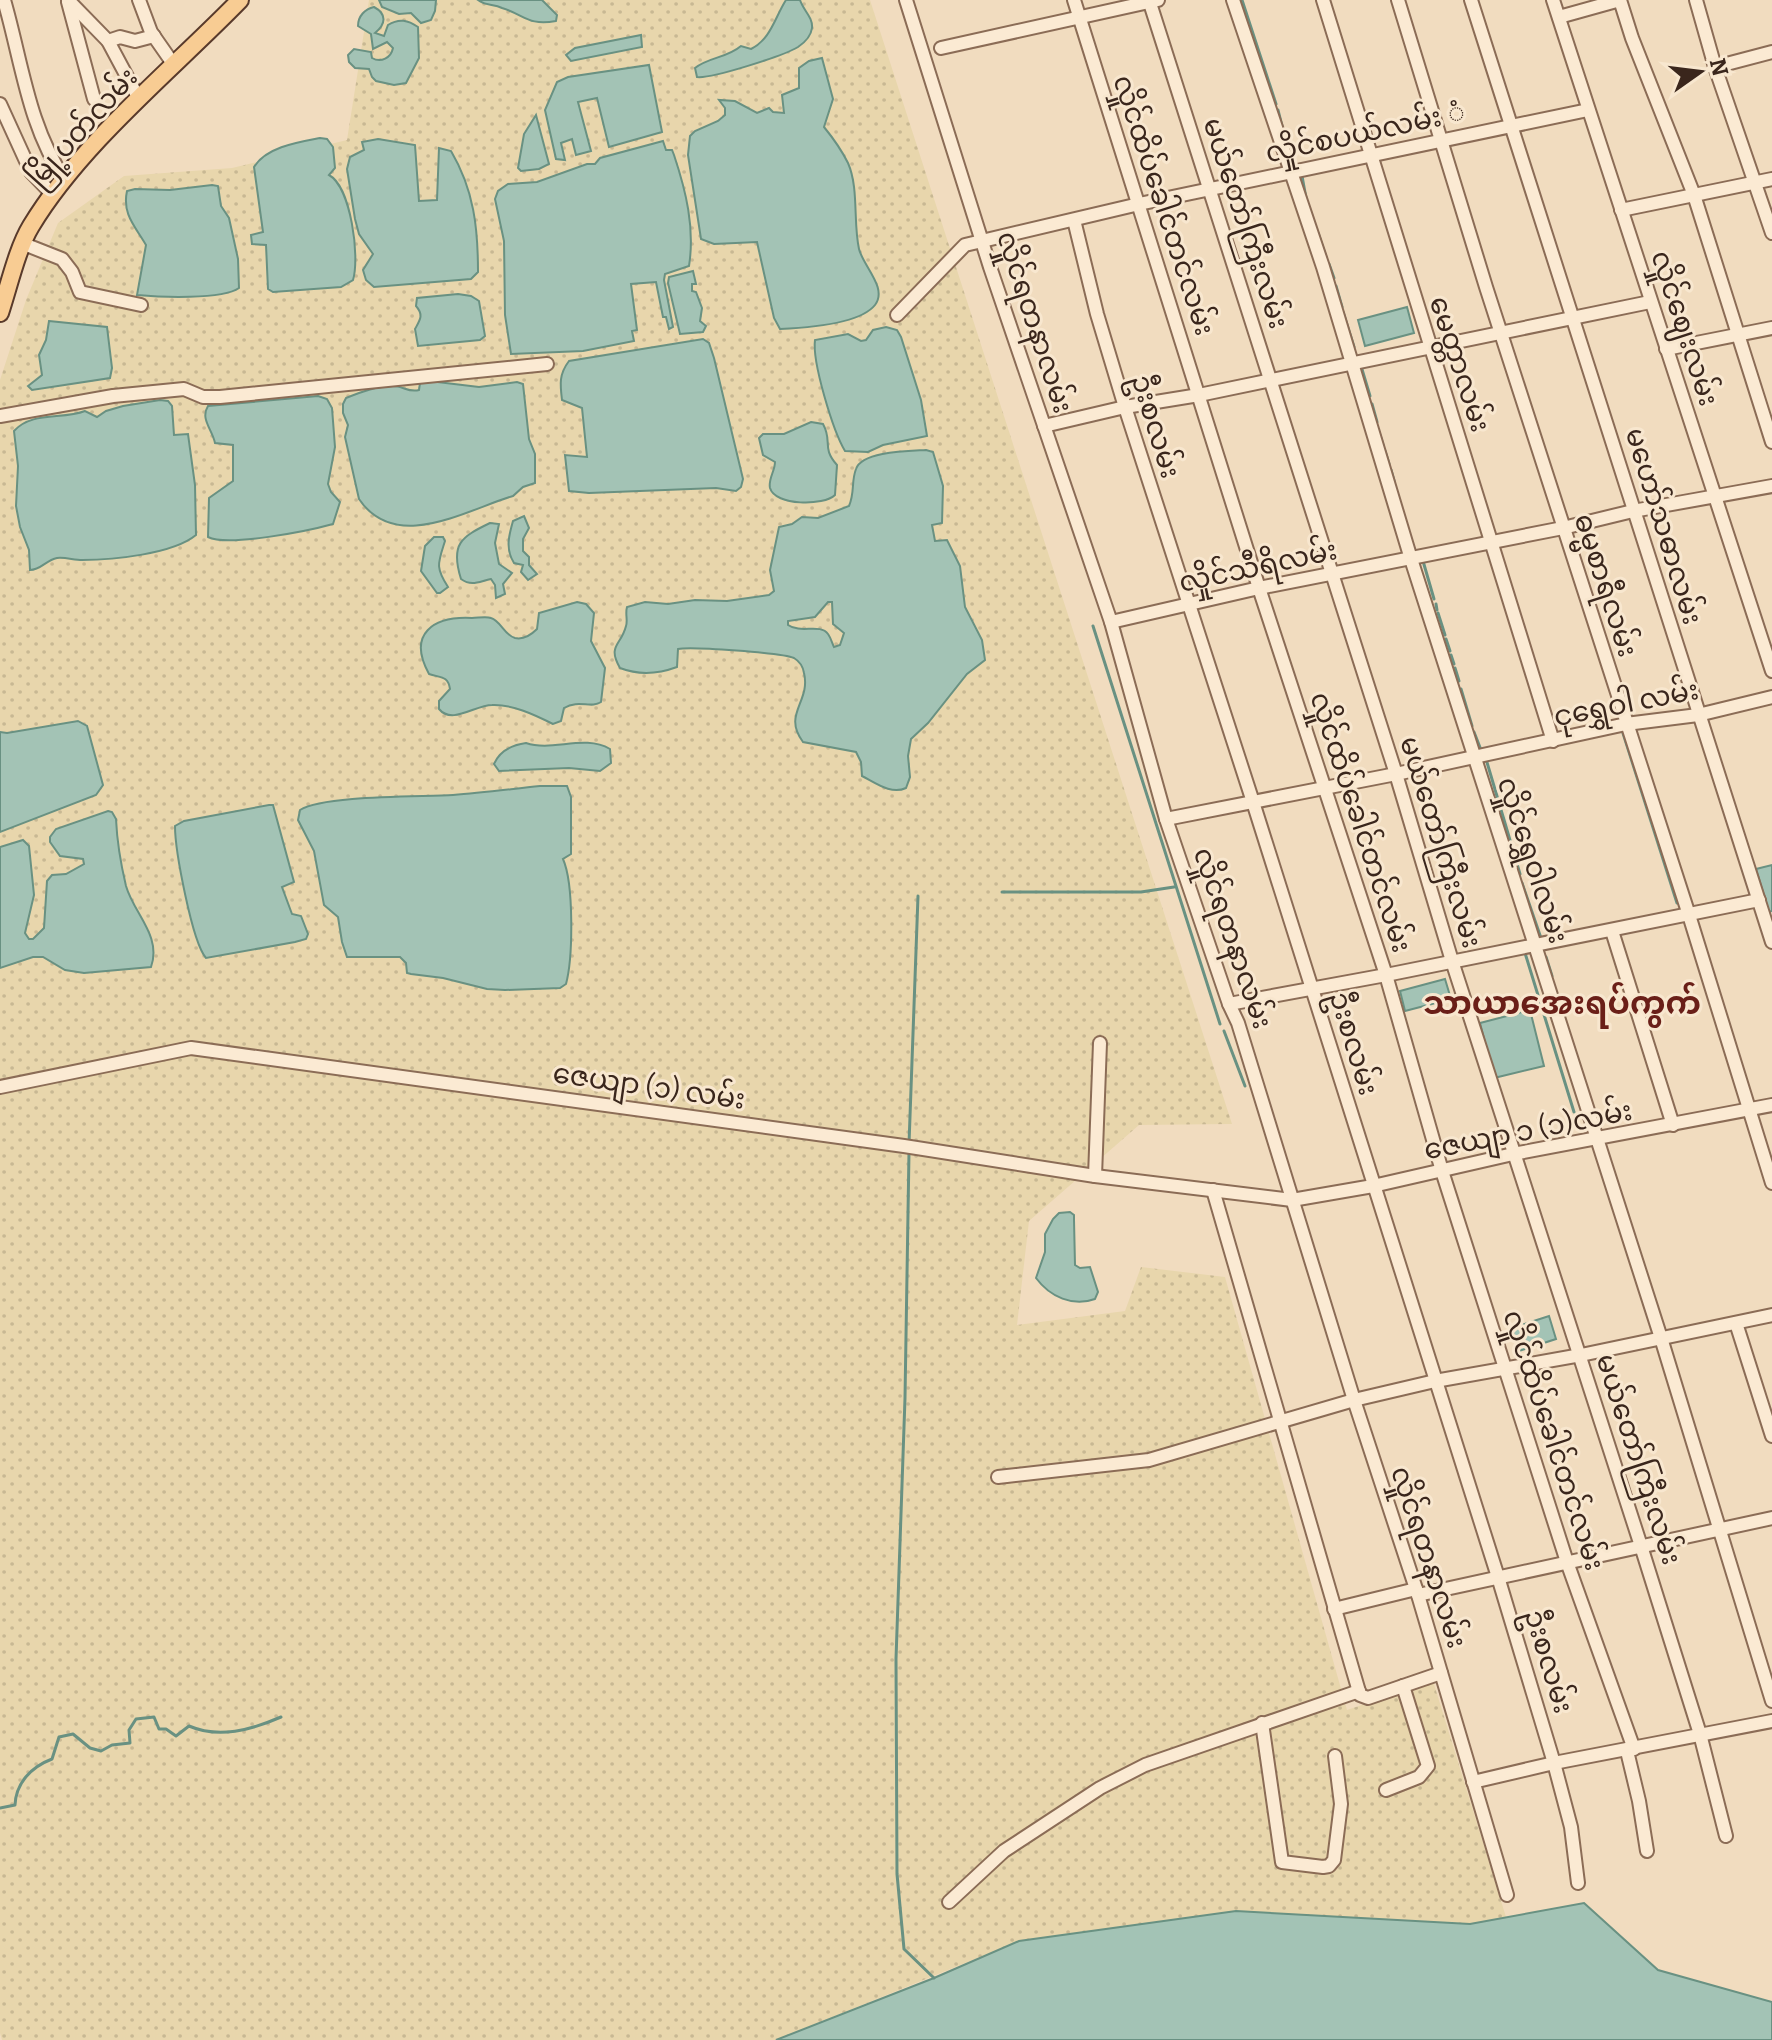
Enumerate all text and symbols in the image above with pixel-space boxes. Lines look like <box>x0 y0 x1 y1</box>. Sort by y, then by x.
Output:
north arrow <box>1660 32 1740 112</box>
text: N <box>1704 56 1734 79</box>
street label: မြို့ပတ်လမ်း <box>18 59 149 197</box>
street label: လှိုင်ထိပ်ခေါင်တင်လမ်း <box>1101 70 1224 341</box>
street label: လှိုင်စပယ်လမ်း ံ <box>1262 93 1469 175</box>
street label: မယ်တော်ကြီးလမ်း <box>1191 113 1298 334</box>
street label: လှိုင်ရတနာလမ်း <box>984 226 1082 419</box>
street label: လှိုင်ဈေးလမ်း <box>1639 246 1728 412</box>
street label: မေတ္တာလမ်း <box>1417 291 1499 438</box>
street label: ဦးစလမ်း <box>1119 369 1189 484</box>
street label: မဟော်သဓာလမ်း <box>1618 423 1711 628</box>
street label: ဓမ္မစာရီလမ်း <box>1561 508 1647 663</box>
street label: လှိုင်သီရိလမ်း <box>1176 531 1341 605</box>
street label: ငုရွှေဝါ လမ်း <box>1550 671 1702 739</box>
street label: လှိုင်ထိပ်ခေါင်တင်လမ်း <box>1298 687 1421 958</box>
street label: မယ်တော်ကြီးလမ်း <box>1387 732 1491 954</box>
street label: လှိုင်ရွှေဝါလမ်း <box>1485 772 1577 949</box>
street label: လှိုင်ရတနာလမ်း <box>1181 842 1281 1035</box>
district label: သာယာအေးရပ်ကွက် <box>1423 981 1701 1029</box>
street label: ဦးစလမ်း <box>1317 986 1387 1101</box>
street label: ဇေယျာ (၁) လမ်း <box>550 1054 748 1122</box>
street label: ဇေယျာ ၁ (၁)လမ်း <box>1421 1092 1636 1172</box>
street label: လှိုင်ထိပ်ခေါင်တင်လမ်း <box>1491 1305 1614 1576</box>
street label: မယ်တော်ကြီးလမ်း <box>1584 1349 1691 1570</box>
street label: လှိုင်ရတနာလမ်း <box>1378 1461 1476 1654</box>
street label: ဦးစလမ်း <box>1512 1604 1582 1719</box>

